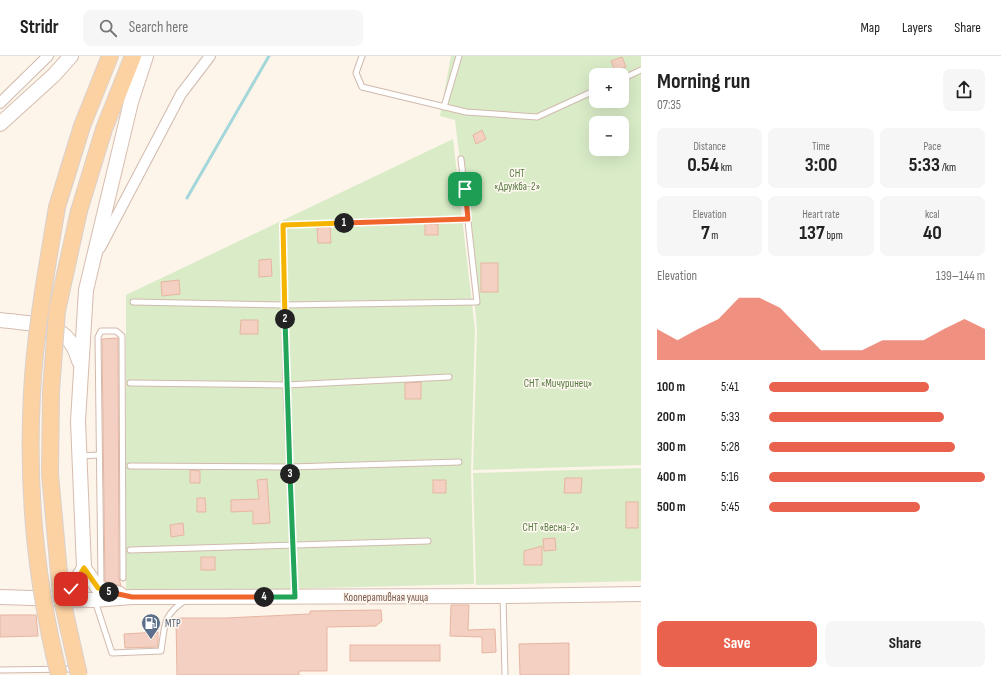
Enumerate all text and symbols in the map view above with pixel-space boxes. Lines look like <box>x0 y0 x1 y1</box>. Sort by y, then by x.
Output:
search box <box>83 10 363 46</box>
text: Stridr <box>20 16 59 39</box>
icon: search <box>97 17 119 39</box>
text: Search here <box>129 18 188 37</box>
text: Map <box>860 19 880 36</box>
text: Layers <box>902 19 932 36</box>
text: Share <box>954 19 981 36</box>
map controls <box>589 68 629 156</box>
button: + <box>589 68 629 108</box>
text: Morning run <box>657 68 750 95</box>
button: share <box>943 69 985 111</box>
text: 07:35 <box>657 97 681 113</box>
button: − <box>589 116 629 156</box>
text: Distance <box>693 140 726 153</box>
text: Time <box>812 140 830 153</box>
text: Pace <box>924 140 941 153</box>
text: 0.54 <box>687 153 719 177</box>
text: 3:00 <box>805 153 837 177</box>
text: 5:33 <box>909 153 940 177</box>
text: km <box>719 161 732 174</box>
text: /km <box>940 161 956 174</box>
park label: СНТ «Дружба-2» <box>494 167 540 193</box>
pin <box>448 172 482 206</box>
icon: arrive <box>454 178 476 200</box>
text: Elevation <box>693 208 727 221</box>
text: Heart rate <box>802 208 840 221</box>
text: kcal <box>925 208 940 221</box>
pin: 1 <box>334 213 354 233</box>
text: 1 <box>342 216 346 229</box>
text: 7 <box>701 221 710 245</box>
text: 137 <box>799 221 825 245</box>
text: 40 <box>923 221 942 245</box>
text: m <box>710 229 718 242</box>
text: bpm <box>825 229 843 242</box>
text: Elevation <box>657 268 697 284</box>
text: 139–144 m <box>936 268 985 284</box>
pin: 2 <box>275 309 295 329</box>
text: 2 <box>283 312 287 325</box>
park label: СНТ «Мичуринец» <box>524 377 592 390</box>
text: 100 m <box>657 379 685 395</box>
text: 5:41 <box>721 379 739 395</box>
text: 200 m <box>657 409 686 425</box>
text: 5:33 <box>721 409 740 425</box>
text: 300 m <box>657 439 686 455</box>
text: 5:28 <box>721 439 740 455</box>
pin: 3 <box>280 464 300 484</box>
text: 3 <box>288 467 292 480</box>
text: 400 m <box>657 469 686 485</box>
text: 5:16 <box>721 469 739 485</box>
text: 500 m <box>657 499 686 515</box>
text: 5:45 <box>721 499 739 515</box>
park label: СНТ «Весна-2» <box>523 521 579 534</box>
pin <box>54 572 88 606</box>
icon: check <box>60 578 82 600</box>
pin: 5 <box>99 582 119 602</box>
text: 5 <box>107 585 111 598</box>
pin: 4 <box>254 587 274 607</box>
text: 4 <box>261 590 267 603</box>
street label: Кооперативная улица <box>344 591 428 604</box>
fuel station icon: МТР <box>140 612 162 640</box>
place label: МТР <box>165 617 181 630</box>
button: Save <box>657 621 817 667</box>
button: Share <box>825 621 985 667</box>

